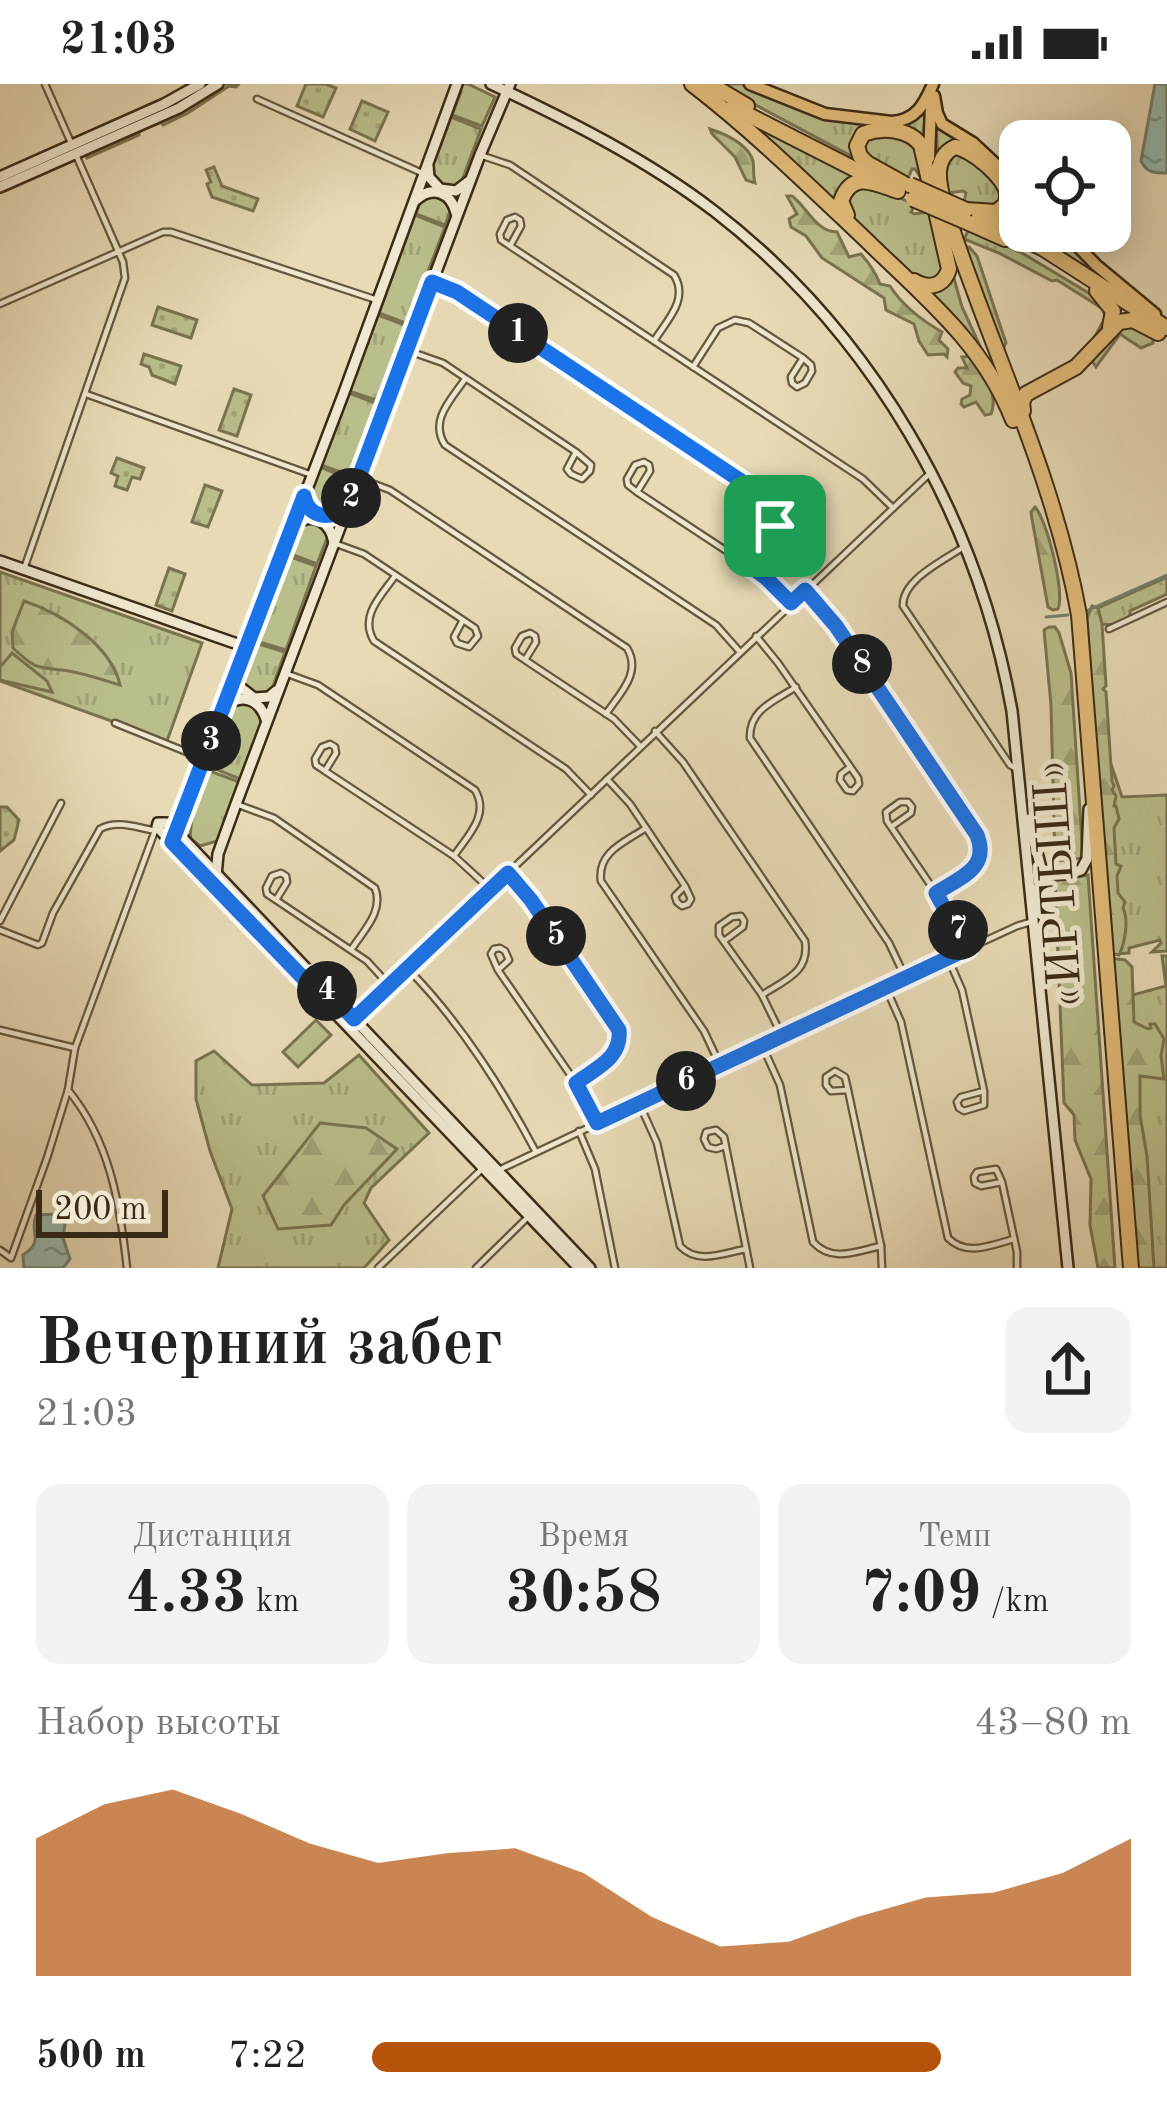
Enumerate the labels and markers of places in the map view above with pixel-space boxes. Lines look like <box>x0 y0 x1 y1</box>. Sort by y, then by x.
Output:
pin: 1 <box>488 303 548 363</box>
pin: 2 <box>321 468 381 528</box>
pin <box>724 475 826 577</box>
pin: 8 <box>832 634 892 694</box>
pin: 3 <box>181 711 241 771</box>
pin: 7 <box>928 900 988 960</box>
pin: 5 <box>526 906 586 966</box>
pin: 4 <box>297 961 357 1021</box>
pin: 6 <box>656 1051 716 1111</box>

